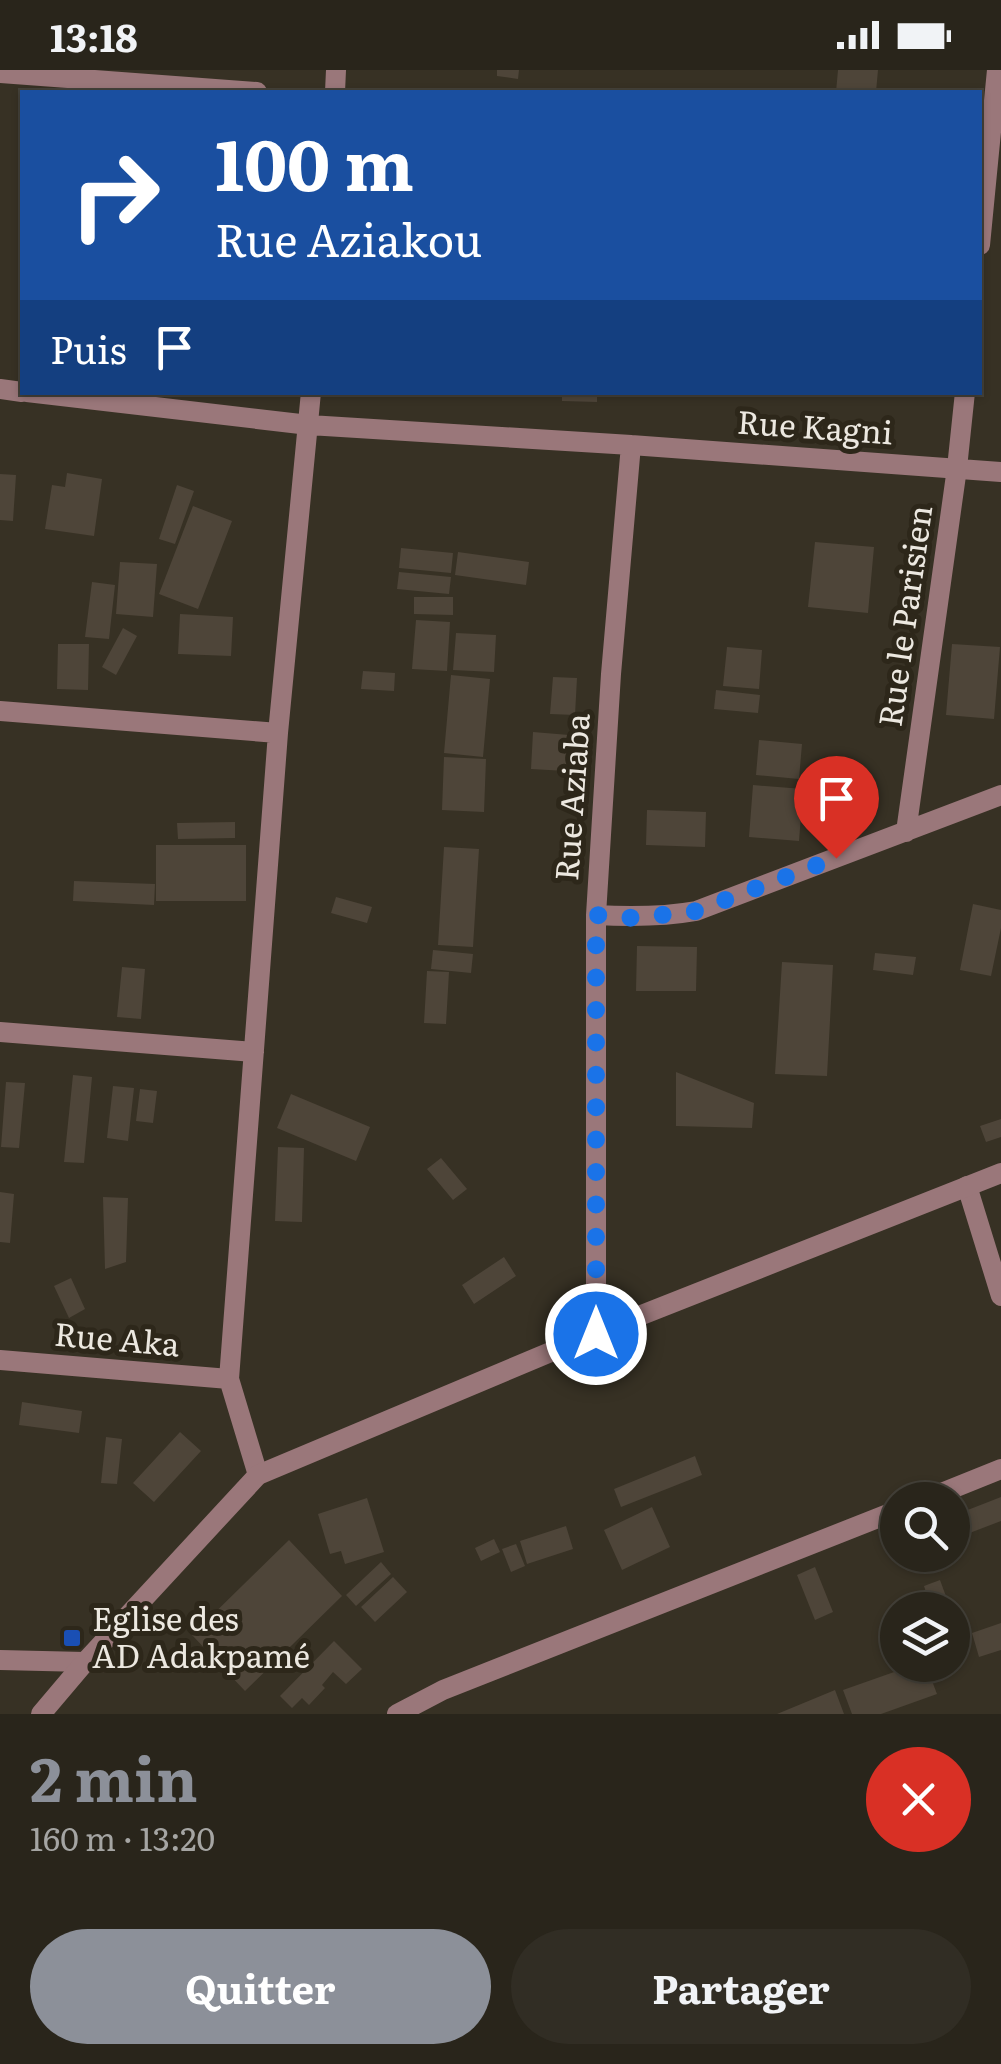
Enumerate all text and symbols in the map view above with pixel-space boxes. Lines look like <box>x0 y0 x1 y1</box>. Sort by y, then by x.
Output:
text: 13:18 <box>50 7 138 64</box>
text: 100 m <box>215 109 414 213</box>
icon: right <box>50 130 180 260</box>
text: Rue Aziakou <box>215 204 482 271</box>
text: Puis <box>50 319 127 376</box>
icon: arrive <box>147 320 202 375</box>
street label: Rue Kagni <box>736 396 895 454</box>
street label: Rue le Parisien <box>864 502 942 729</box>
street label: Rue Aziaba <box>540 711 600 882</box>
pin <box>794 756 879 859</box>
icon: arrive <box>809 771 864 826</box>
position arrow <box>544 1282 648 1386</box>
street label: Rue Aka <box>53 1308 183 1366</box>
map controls <box>880 1482 970 1682</box>
button: search <box>880 1482 970 1572</box>
button: layers <box>880 1592 970 1682</box>
place label: Eglise des AD Adakpamé <box>92 1593 310 1678</box>
marker: Eglise des AD Adakpamé <box>61 1627 83 1649</box>
text: 2 min <box>30 1731 198 1820</box>
button: close <box>866 1747 971 1852</box>
text: 160 m · 13:20 <box>30 1813 215 1861</box>
button: Quitter <box>30 1929 491 2044</box>
button: Partager <box>511 1929 971 2044</box>

